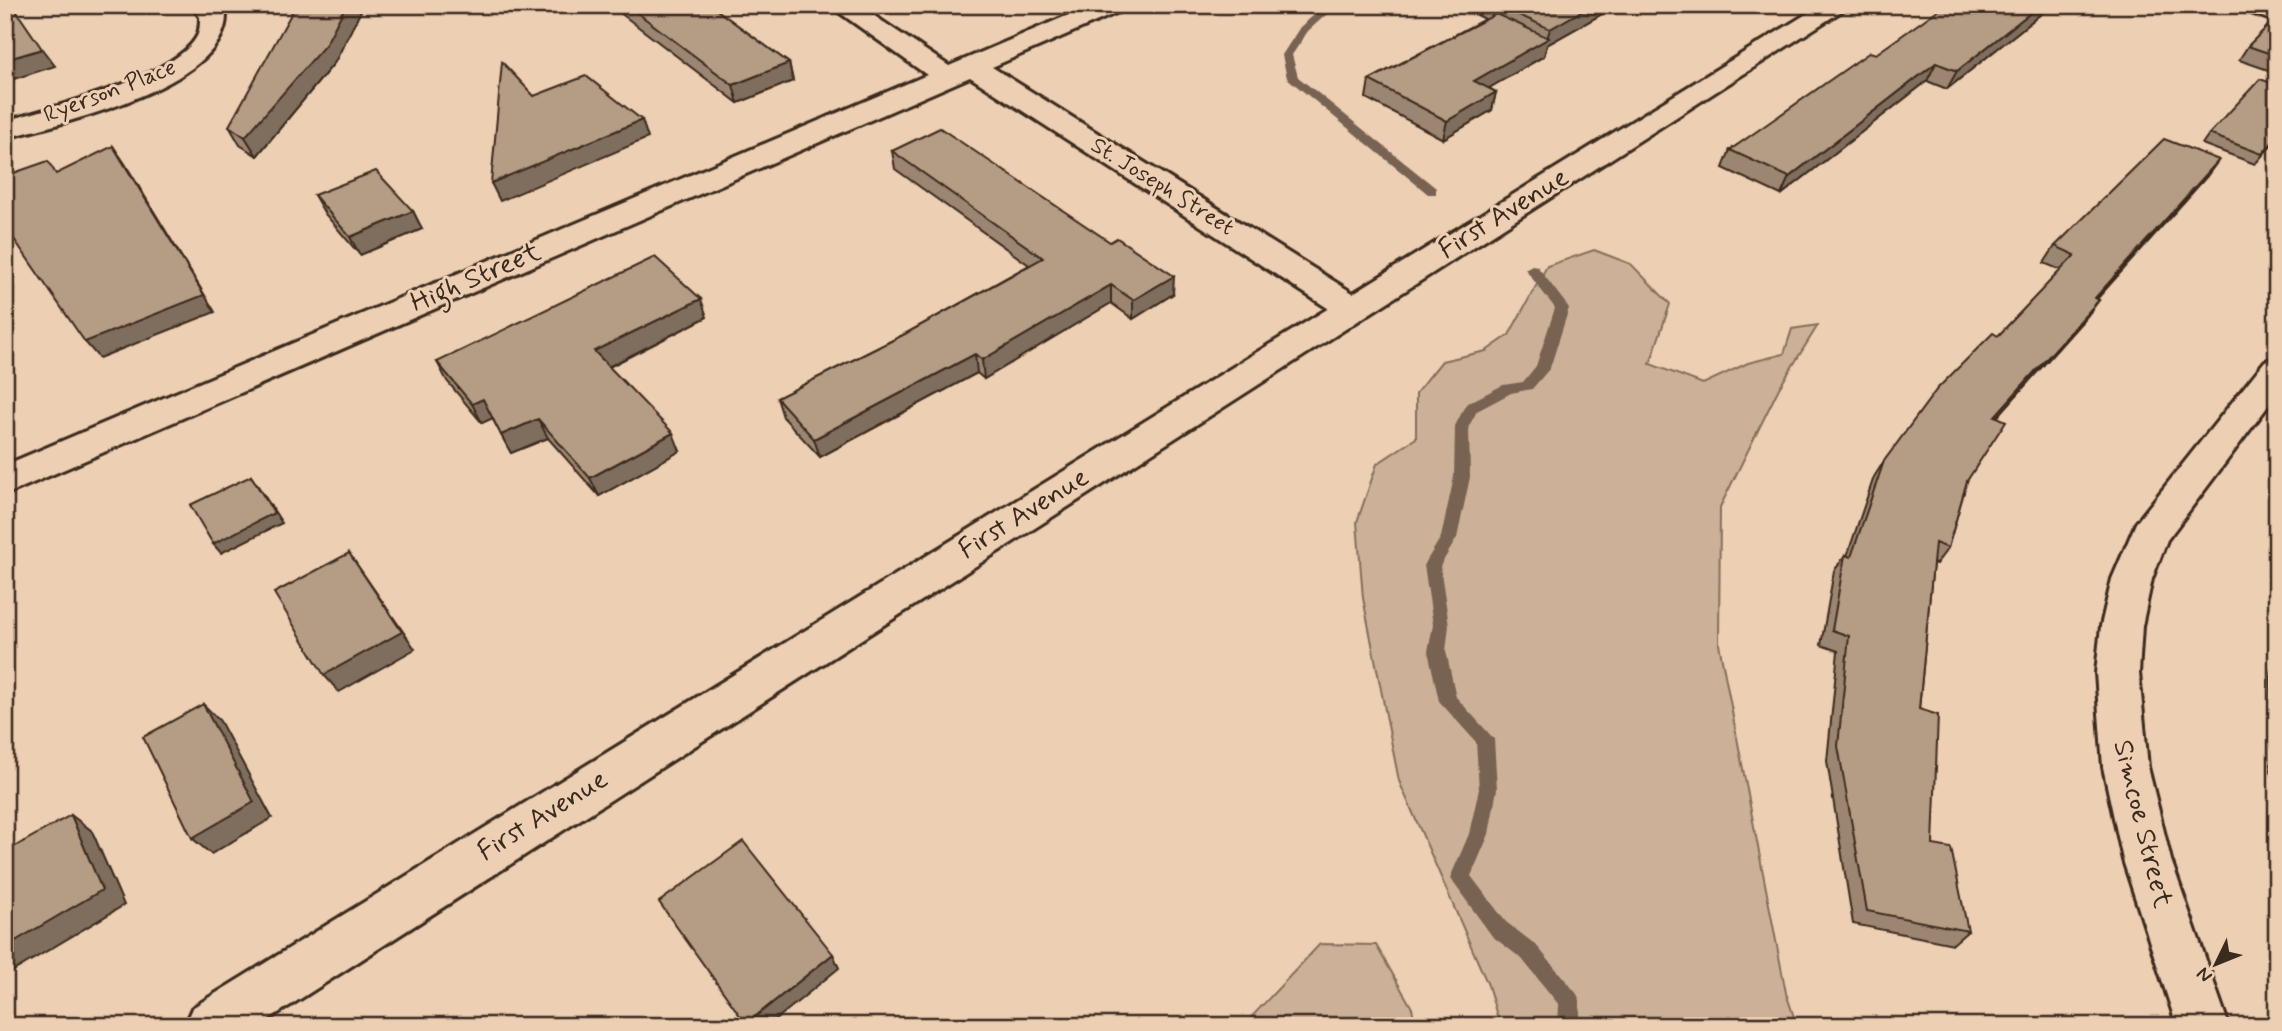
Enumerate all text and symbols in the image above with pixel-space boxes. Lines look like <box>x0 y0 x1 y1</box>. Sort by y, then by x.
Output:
street label: Ryerson Place <box>40 53 180 131</box>
street label: St. Joseph Street <box>1085 131 1239 243</box>
street label: First Avenue <box>1432 159 1576 269</box>
street label: High Street <box>405 234 548 325</box>
street label: First Avenue <box>952 459 1096 569</box>
street label: Simcoe Street <box>2103 736 2181 912</box>
street label: First Avenue <box>471 761 615 871</box>
north arrow <box>2180 930 2250 1000</box>
text: N <box>2191 961 2218 988</box>

